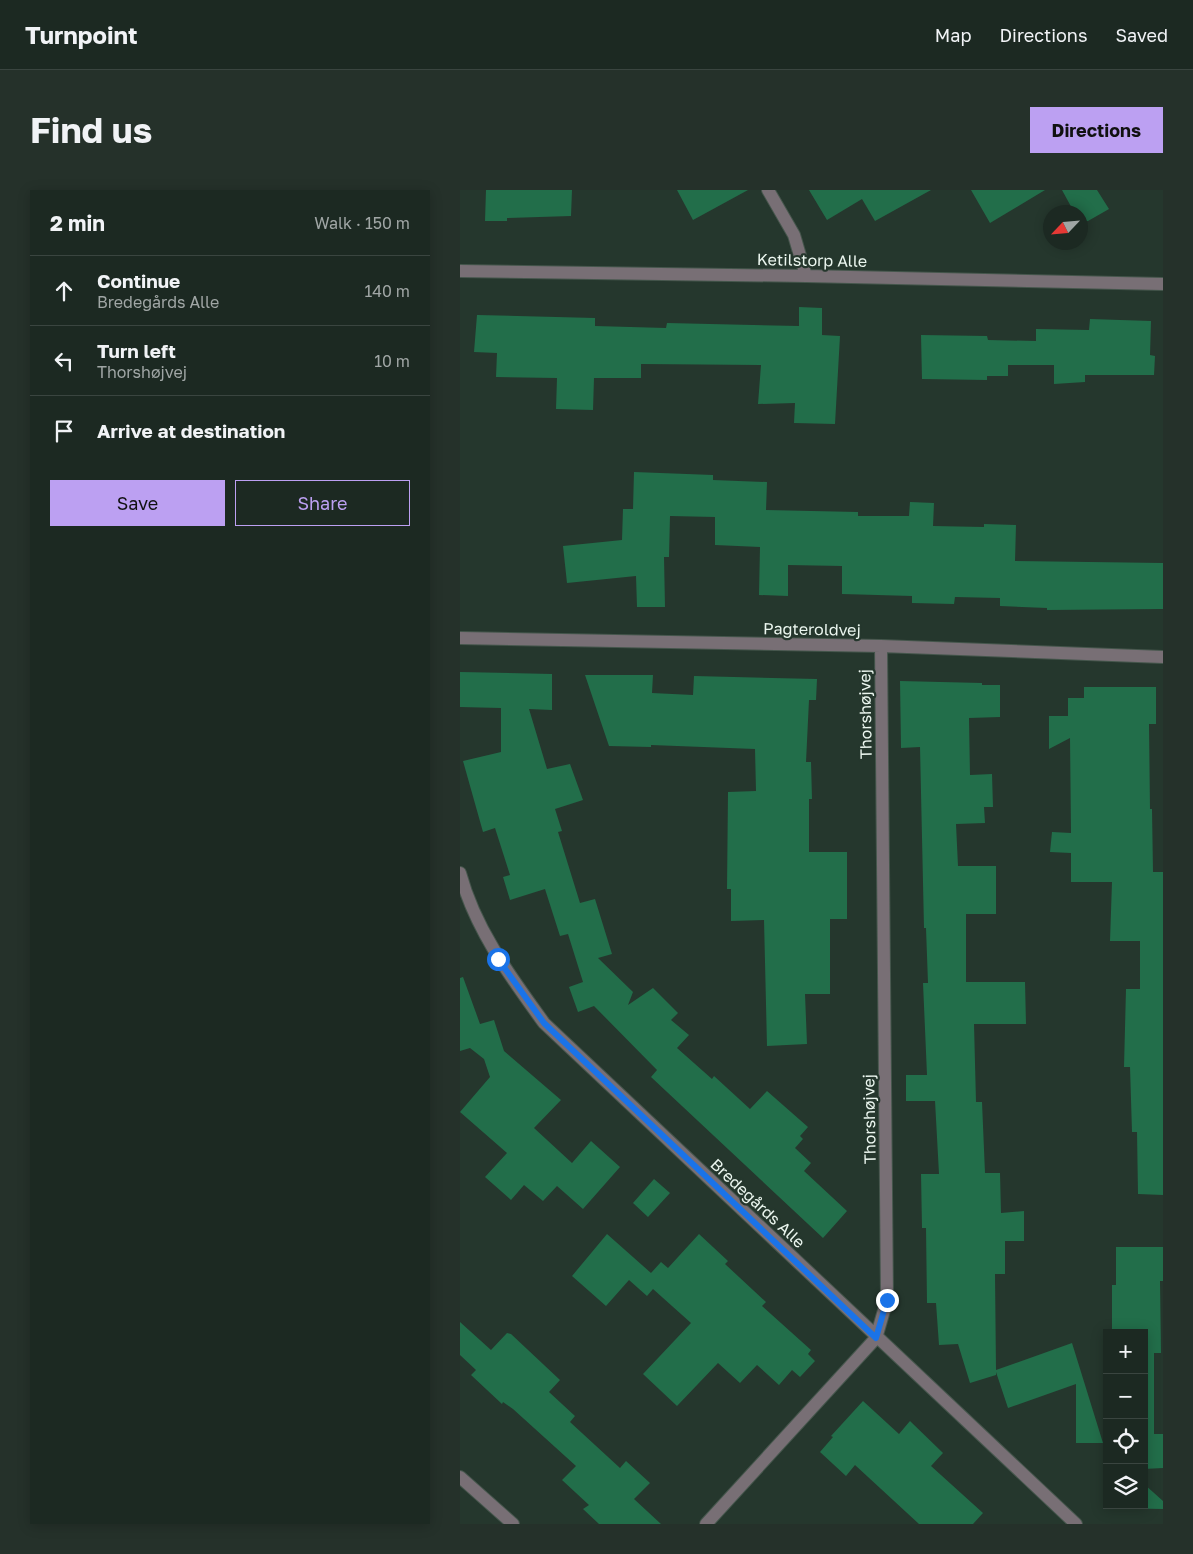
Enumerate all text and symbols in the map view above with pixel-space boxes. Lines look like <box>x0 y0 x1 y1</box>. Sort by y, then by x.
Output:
text: Turnpoint <box>25 20 138 49</box>
text: Map <box>935 24 971 46</box>
text: Directions <box>999 24 1087 46</box>
text: Saved <box>1115 24 1168 46</box>
button: Directions <box>1030 107 1163 153</box>
text: Find us <box>30 109 152 151</box>
north arrow <box>1043 205 1088 250</box>
text: 2 min <box>50 210 105 236</box>
text: Walk · 150 m <box>314 213 410 233</box>
street label: Ketilstorp Alle <box>757 249 867 271</box>
text: Continue <box>97 269 180 292</box>
icon: ahead <box>50 277 78 305</box>
text: 140 m <box>364 281 410 301</box>
text: Bredegårds Alle <box>97 292 219 312</box>
text: Turn left <box>97 339 176 362</box>
icon: left <box>50 347 78 375</box>
text: 10 m <box>374 351 410 371</box>
text: Thorshøjvej <box>97 362 187 382</box>
icon: arrive <box>50 417 78 445</box>
text: Arrive at destination <box>97 419 285 442</box>
button: Save <box>50 480 225 526</box>
button: Share <box>235 480 410 526</box>
street label: Pagteroldvej <box>763 618 861 640</box>
street label: Thorshøjvej <box>854 669 876 759</box>
route start <box>487 948 510 971</box>
street label: Thorshøjvej <box>858 1074 880 1164</box>
street label: Bredegårds Alle <box>706 1154 810 1252</box>
route end <box>876 1289 899 1312</box>
map controls <box>1103 1329 1148 1509</box>
button: + <box>1103 1329 1148 1374</box>
button: − <box>1103 1374 1148 1419</box>
button: locate <box>1103 1419 1148 1464</box>
button: layers <box>1103 1464 1148 1509</box>

